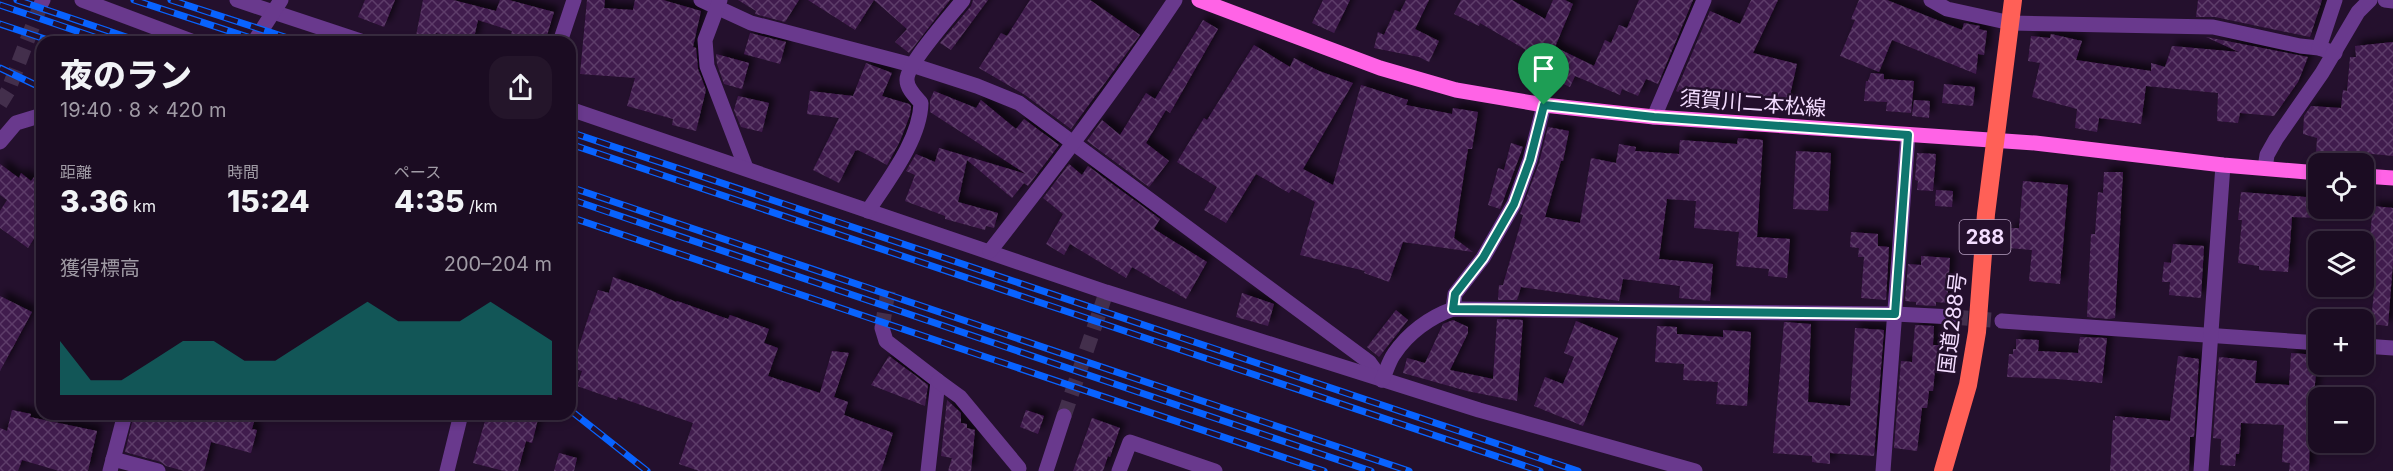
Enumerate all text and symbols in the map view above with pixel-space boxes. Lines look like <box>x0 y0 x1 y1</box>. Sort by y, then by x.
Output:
pin <box>1518 43 1569 105</box>
icon: arrive <box>1527 52 1560 85</box>
text: 夜のラン <box>60 55 192 95</box>
button: share <box>489 56 552 119</box>
street label: 須賀川二本松線 <box>1679 85 1827 121</box>
text: 19:40 · 8 × 420 m <box>60 98 227 122</box>
map controls <box>2308 153 2374 453</box>
button: locate <box>2308 153 2374 219</box>
text: 距離 <box>60 162 92 182</box>
text: 時間 <box>227 162 259 182</box>
text: ペース <box>394 162 441 182</box>
text: 3.36 <box>60 183 129 219</box>
text: 15:24 <box>227 183 310 219</box>
text: 4:35 <box>394 183 465 219</box>
text: km <box>129 196 156 216</box>
text: /km <box>465 196 498 216</box>
road number: 288 <box>1960 220 2010 254</box>
button: layers <box>2308 231 2374 297</box>
text: 200–204 m <box>444 252 552 276</box>
text: 獲得標高 <box>60 256 140 280</box>
street label: 国道288号 <box>1933 271 1971 375</box>
button: + <box>2308 309 2374 375</box>
button: − <box>2308 387 2374 453</box>

